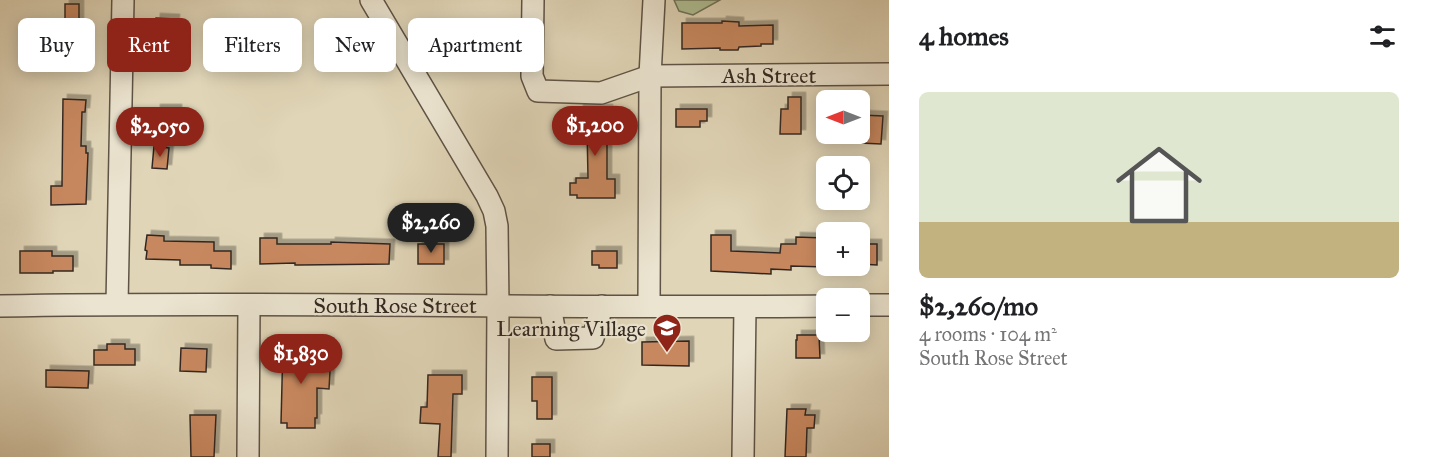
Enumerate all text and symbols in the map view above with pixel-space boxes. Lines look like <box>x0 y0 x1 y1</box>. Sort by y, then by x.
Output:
chip: Buy <box>18 18 95 72</box>
chip: Rent <box>107 18 191 72</box>
chip: Filters <box>203 18 302 72</box>
chip: New <box>314 18 396 72</box>
chip: Apartment <box>408 18 544 72</box>
text: 4 homes <box>919 20 1009 52</box>
icon: filters <box>1366 20 1399 53</box>
street label: Ash Street <box>721 62 816 89</box>
north arrow <box>816 90 870 144</box>
map controls <box>816 90 870 342</box>
pin: $1,200 <box>546 106 644 157</box>
pin: $2,050 <box>111 107 209 158</box>
text: $1,200 <box>566 113 624 137</box>
text: $2,050 <box>130 114 190 138</box>
icon: home <box>1105 131 1213 239</box>
button: locate <box>816 156 870 210</box>
pin: $2,260 <box>382 203 480 254</box>
text: $2,260 <box>401 210 461 234</box>
button: + <box>816 222 870 276</box>
button: − <box>816 288 870 342</box>
text: $2,260/mo <box>919 290 1038 322</box>
street label: South Rose Street <box>313 292 477 319</box>
school or university icon: Learning Village <box>651 312 683 354</box>
place label: Learning Village <box>496 315 646 342</box>
text: 4 rooms · 104 m² <box>919 322 1057 346</box>
pin: $1,830 <box>252 334 350 385</box>
text: $1,830 <box>273 341 329 365</box>
text: South Rose Street <box>919 346 1068 370</box>

